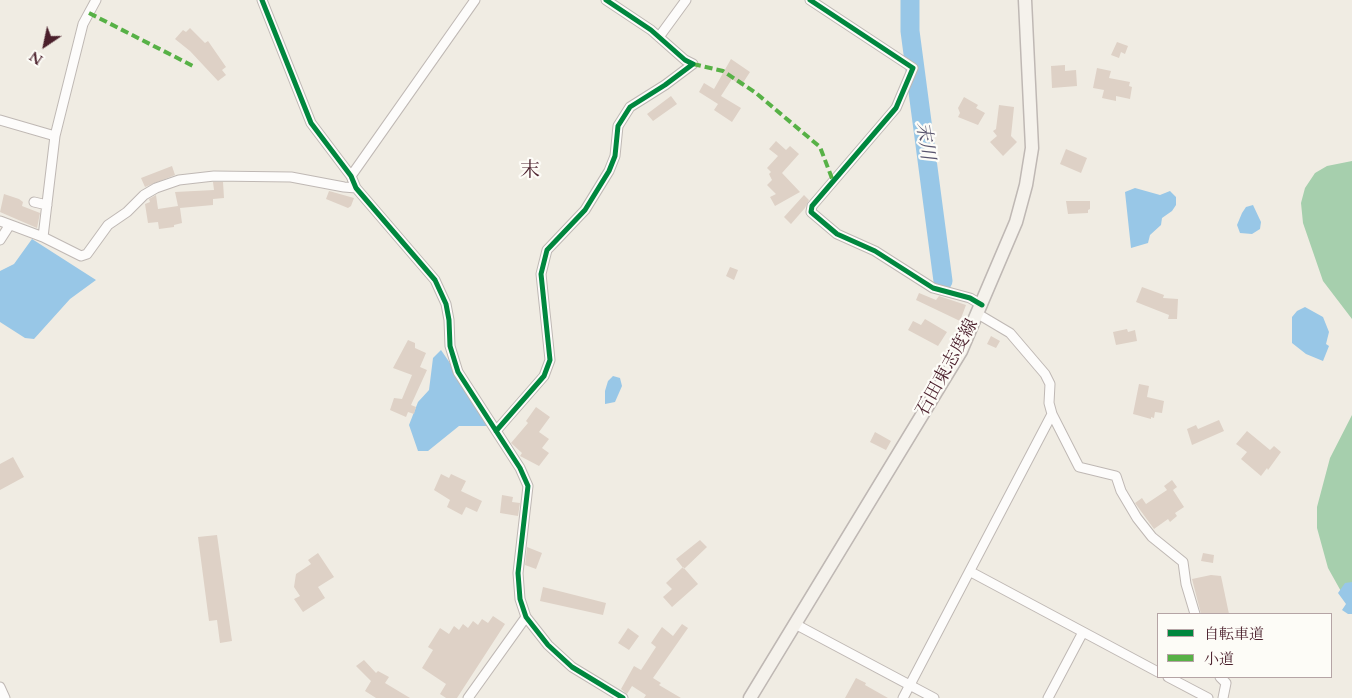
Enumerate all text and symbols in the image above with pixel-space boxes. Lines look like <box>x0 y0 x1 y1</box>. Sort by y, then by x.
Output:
north arrow <box>20 20 70 70</box>
text: N <box>26 47 47 69</box>
water label: 末川 <box>910 121 938 161</box>
district label: 末 <box>520 159 540 183</box>
street label: 石田東志度線 <box>912 316 984 420</box>
legend <box>1157 613 1332 678</box>
text: 自転車道 <box>1204 624 1264 644</box>
text: 小道 <box>1204 649 1234 669</box>

